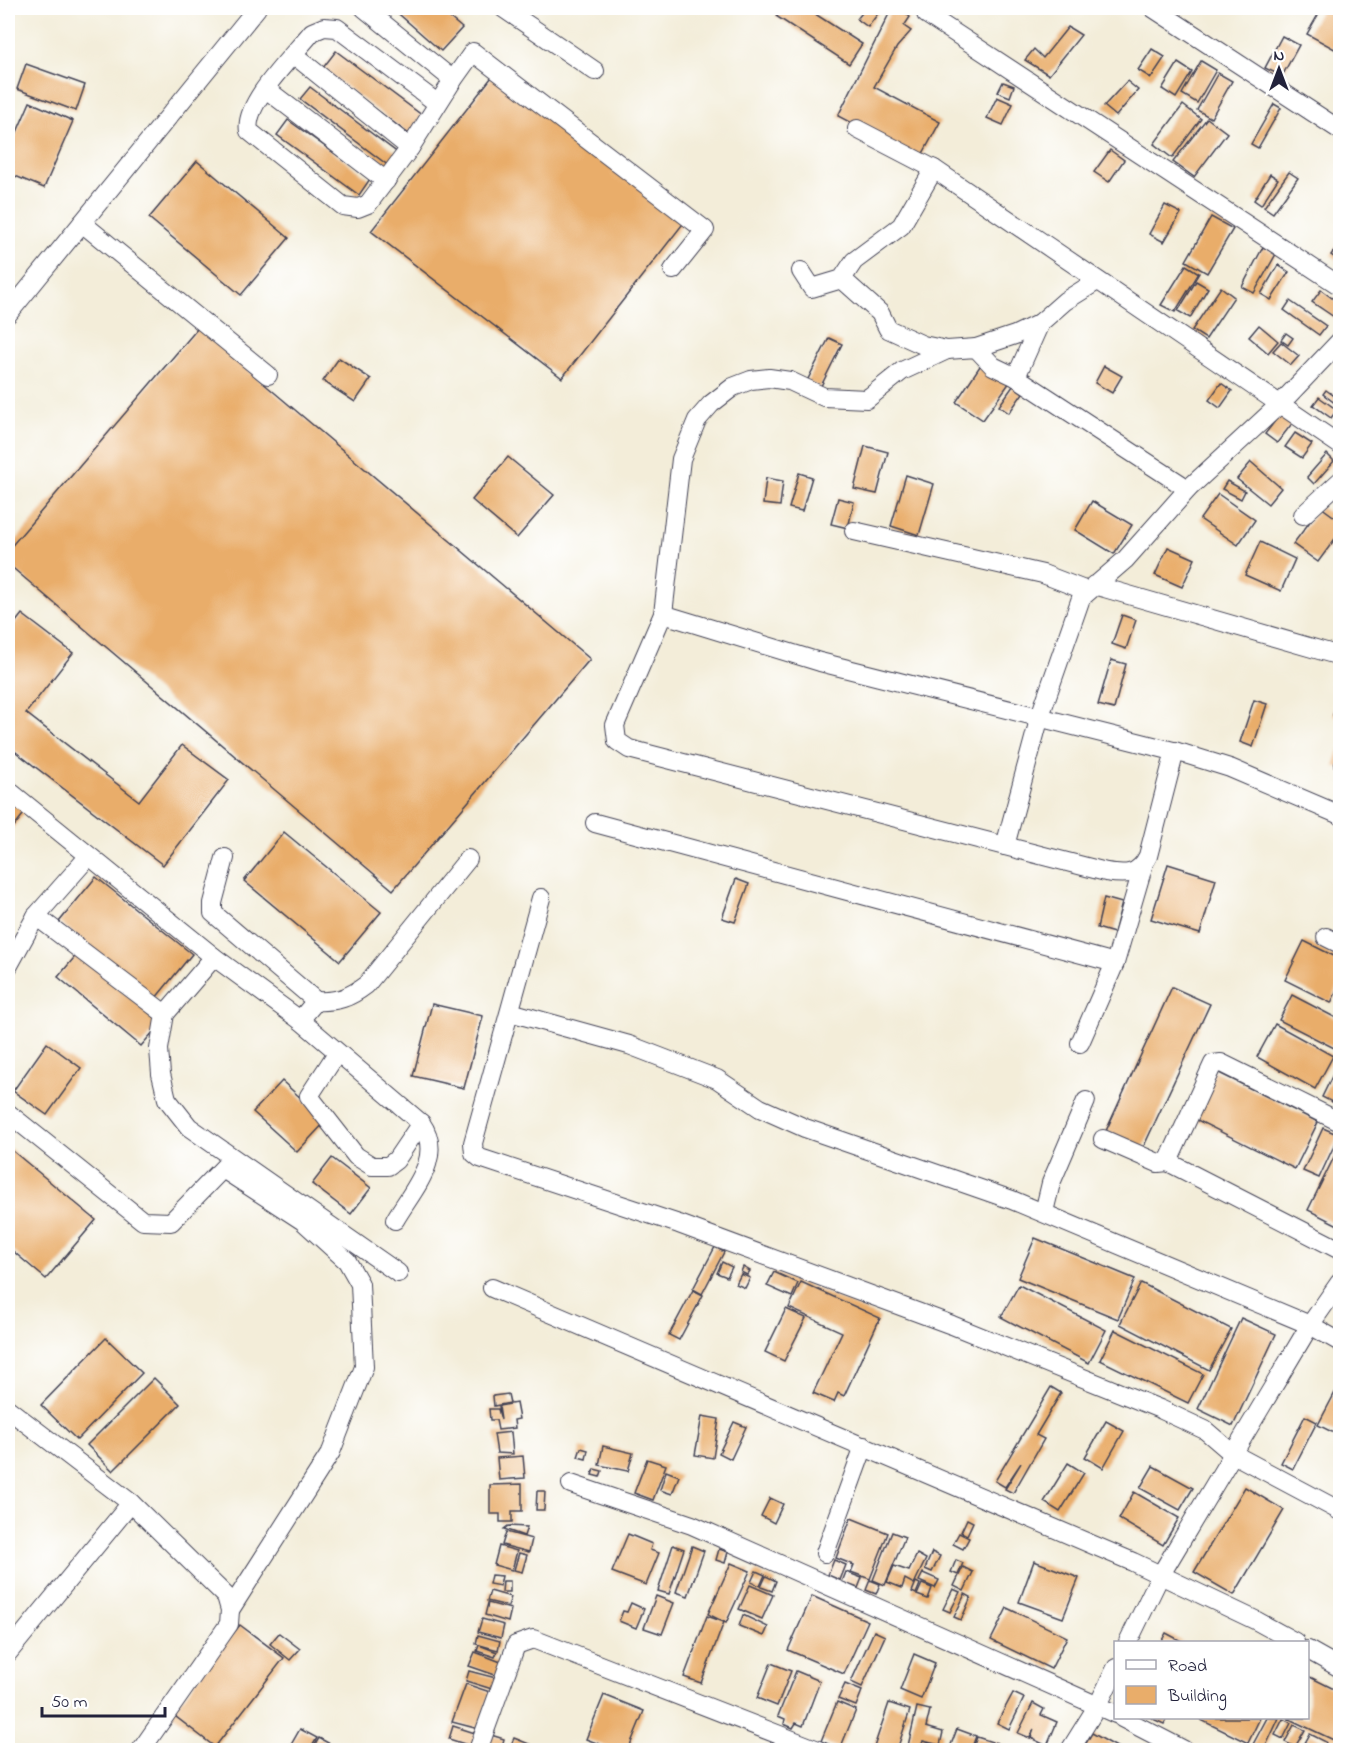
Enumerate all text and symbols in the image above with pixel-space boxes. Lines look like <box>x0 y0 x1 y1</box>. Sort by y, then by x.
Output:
north arrow <box>1249 39 1309 99</box>
text: N <box>1274 44 1285 68</box>
legend <box>1114 1641 1309 1719</box>
text: Road <box>1168 1654 1207 1680</box>
scale bar <box>42 1680 165 1718</box>
text: Building <box>1167 1684 1227 1711</box>
text: 50 m <box>51 1690 88 1716</box>

